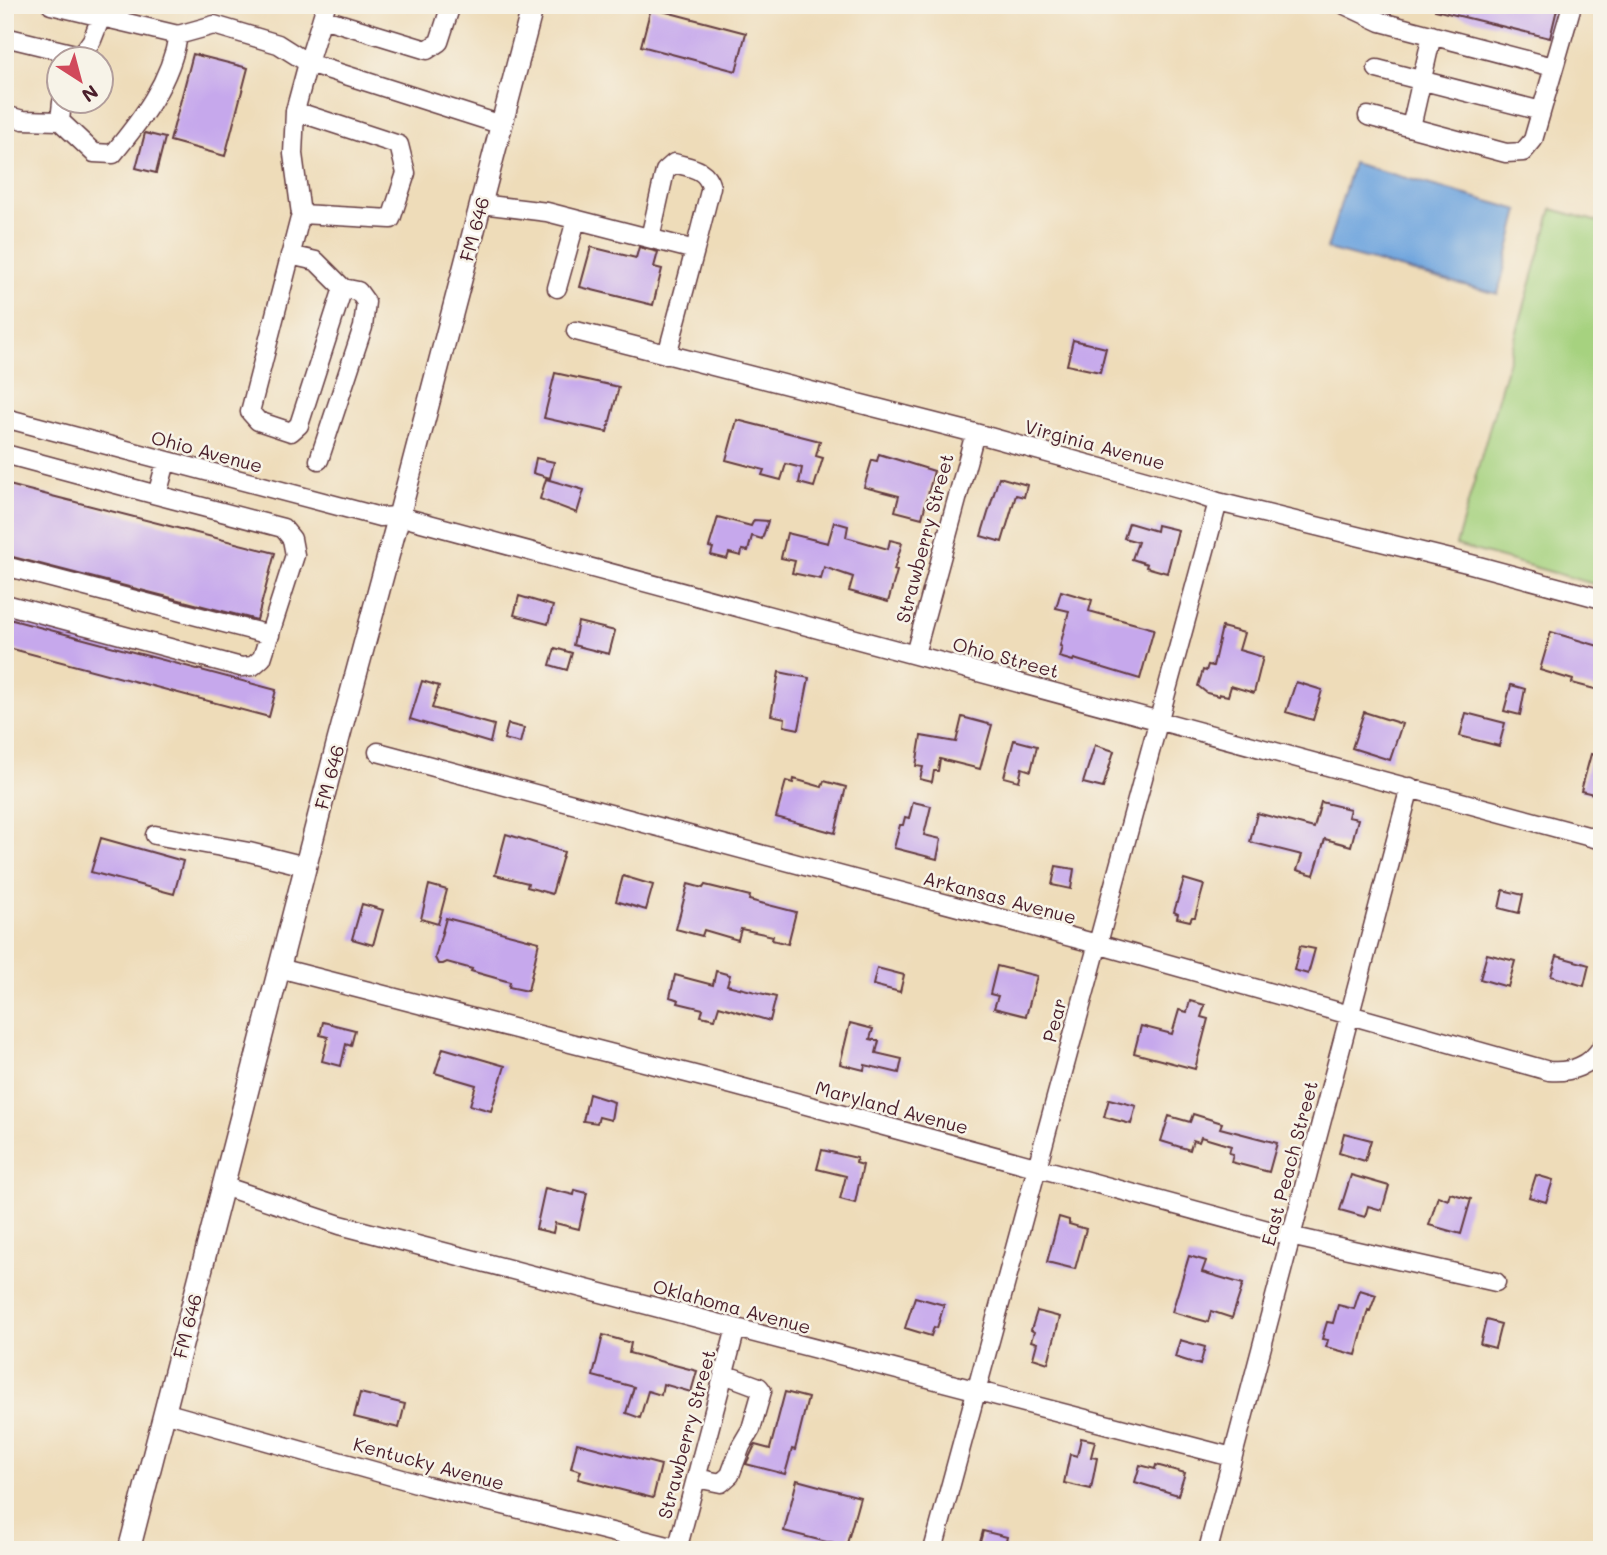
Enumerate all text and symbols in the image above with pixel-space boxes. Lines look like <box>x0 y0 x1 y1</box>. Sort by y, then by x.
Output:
north arrow <box>46 46 116 116</box>
text: N <box>77 80 103 109</box>
street label: FM 646 <box>453 194 495 264</box>
street label: Virginia Avenue <box>1022 413 1168 475</box>
street label: Ohio Avenue <box>148 424 266 478</box>
street label: Strawberry Street <box>889 450 959 626</box>
street label: Ohio Street <box>950 631 1062 683</box>
street label: FM 646 <box>308 742 350 812</box>
street label: Arkansas Avenue <box>921 865 1079 929</box>
street label: Pear <box>1036 995 1072 1045</box>
street label: Maryland Avenue <box>813 1075 971 1139</box>
street label: East Peach Street <box>1255 1078 1323 1248</box>
street label: Oklahoma Avenue <box>650 1273 814 1339</box>
street label: FM 646 <box>167 1291 207 1361</box>
street label: Strawberry Street <box>651 1346 721 1522</box>
street label: Kentucky Avenue <box>351 1431 507 1495</box>

